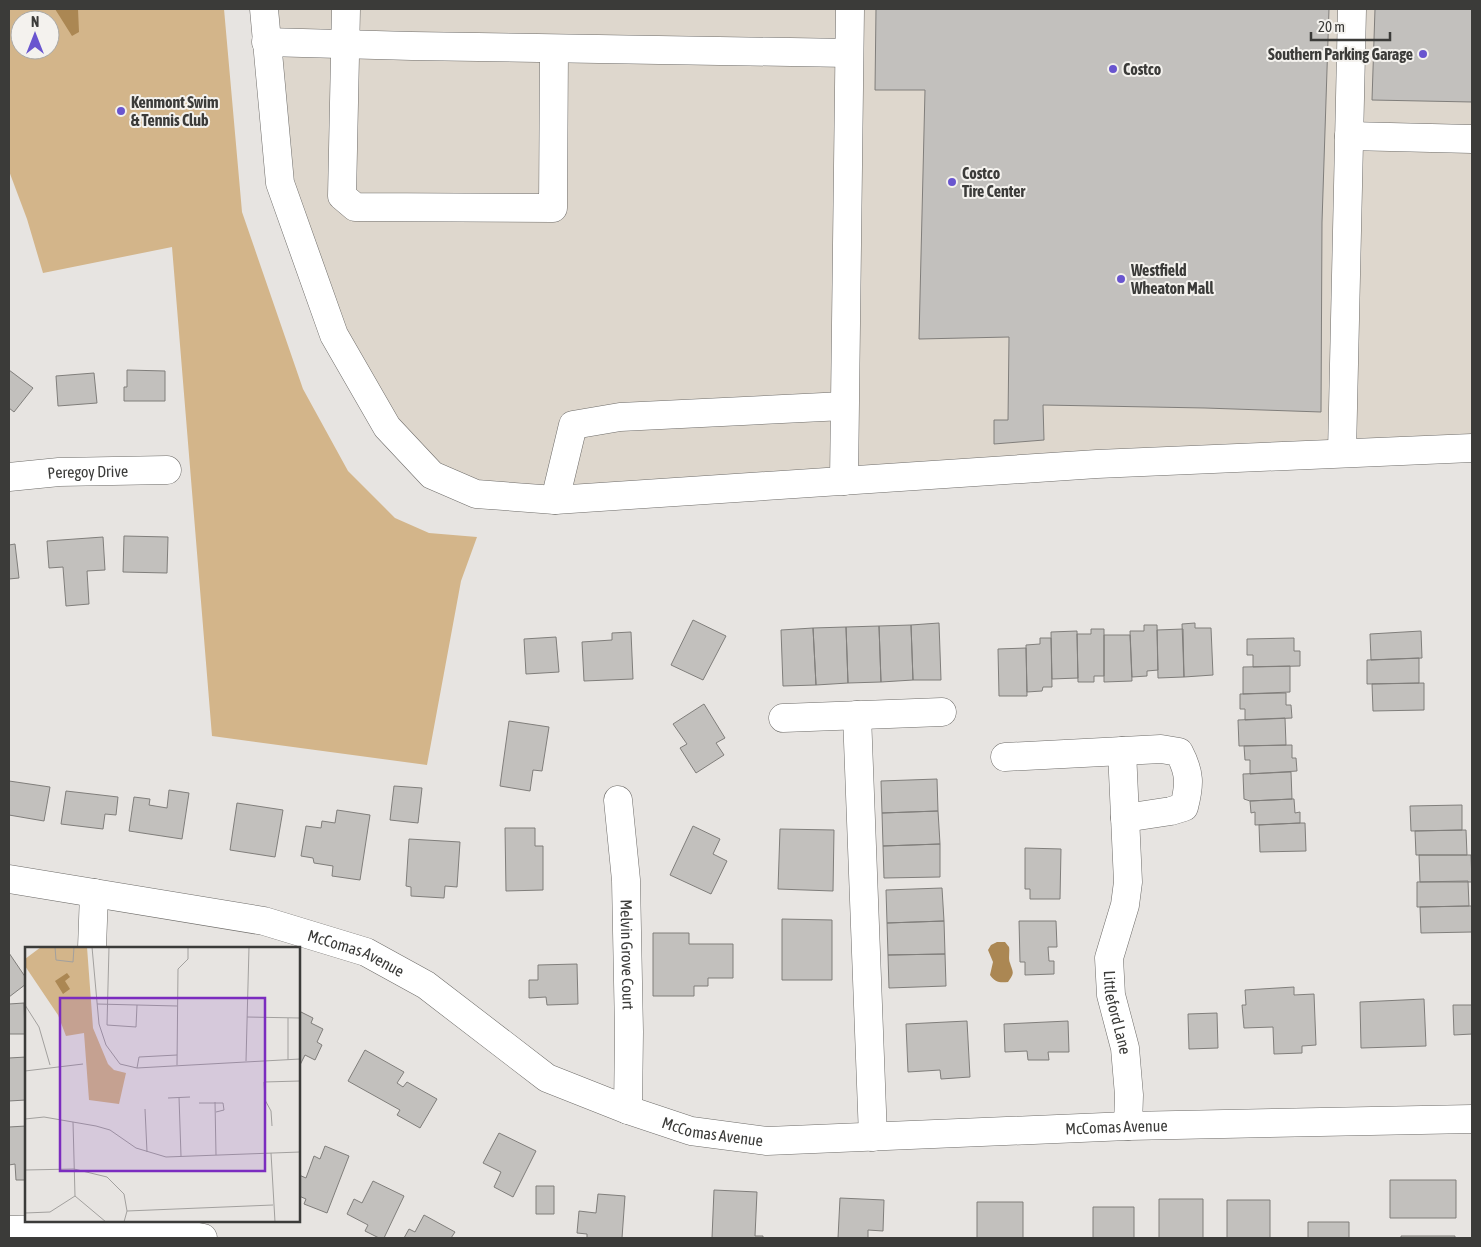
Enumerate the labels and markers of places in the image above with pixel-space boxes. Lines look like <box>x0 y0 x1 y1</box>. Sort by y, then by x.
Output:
place label: Southern Parking Garage <box>1268 45 1413 63</box>
marker: Southern Parking Garage <box>1417 48 1429 60</box>
place label: Costco <box>1123 60 1162 78</box>
marker: Costco <box>1107 63 1119 75</box>
place label: Kenmont Swim & Tennis Club <box>131 93 218 129</box>
marker: Kenmont Swim & Tennis Club <box>115 105 127 117</box>
place label: Costco Tire Center <box>962 164 1025 200</box>
marker: Costco Tire Center <box>946 176 958 188</box>
place label: Westfield Wheaton Mall <box>1130 261 1214 297</box>
marker: Westfield Wheaton Mall <box>1115 273 1127 285</box>

